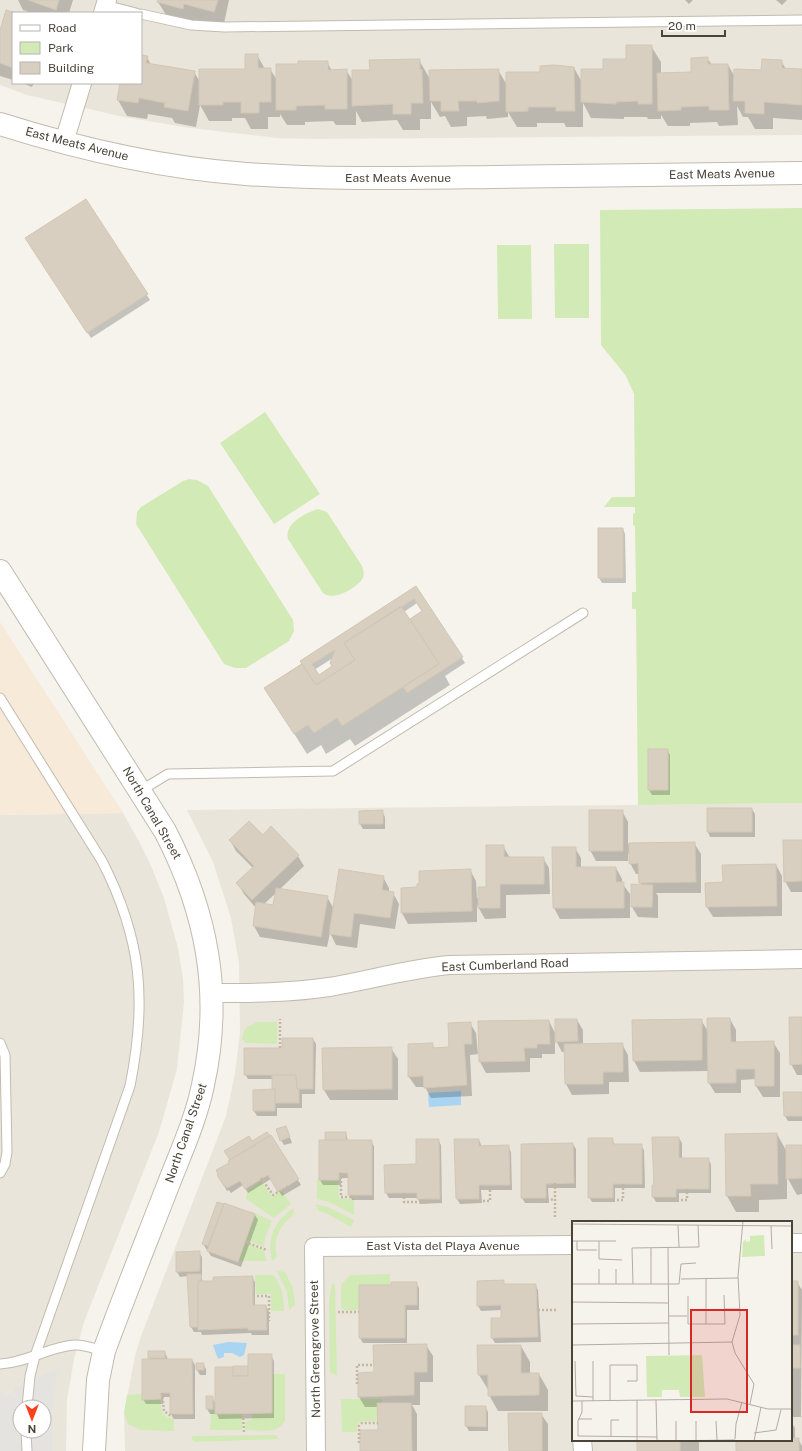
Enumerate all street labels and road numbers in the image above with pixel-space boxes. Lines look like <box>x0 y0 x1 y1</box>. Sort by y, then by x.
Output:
street label: East Meats Avenue <box>24 124 130 164</box>
street label: East Meats Avenue <box>669 166 775 182</box>
street label: East Meats Avenue <box>345 171 451 185</box>
street label: North Canal Street <box>120 764 184 862</box>
street label: East Cumberland Road <box>441 956 569 974</box>
street label: North Canal Street <box>162 1081 210 1185</box>
street label: East Vista del Playa Avenue <box>366 1239 520 1253</box>
street label: North Greengrove Street <box>307 1280 323 1418</box>

